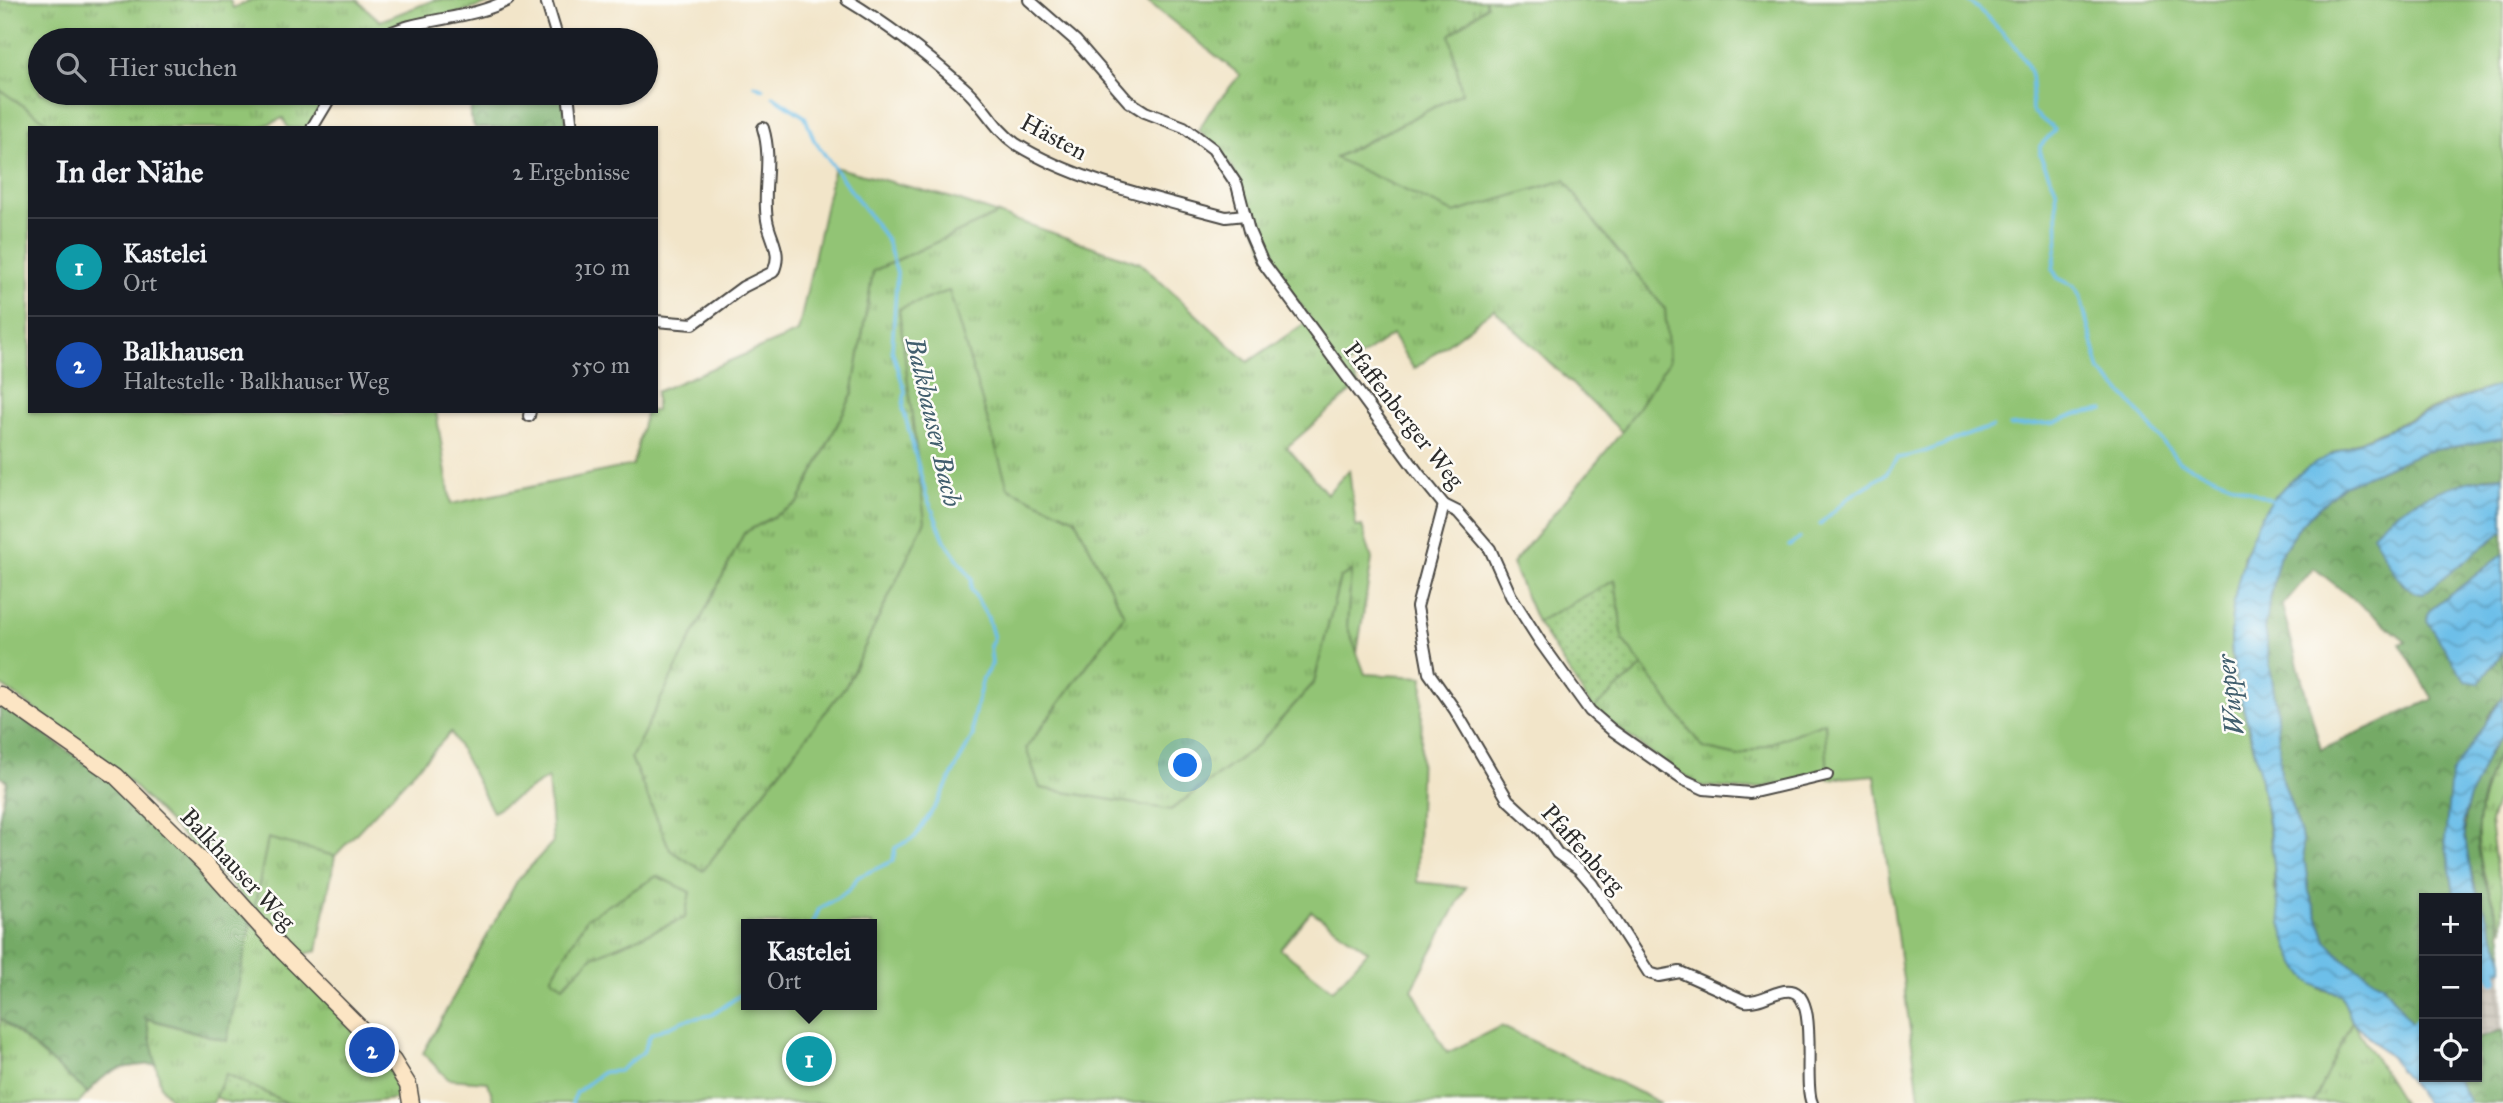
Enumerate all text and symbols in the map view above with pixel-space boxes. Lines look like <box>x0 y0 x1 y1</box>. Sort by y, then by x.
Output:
search box <box>28 28 658 105</box>
icon: search <box>52 48 90 86</box>
text: Hier suchen <box>108 51 237 83</box>
street label: Hästen <box>1016 107 1092 167</box>
text: In der Nähe <box>56 154 204 190</box>
text: 2 Ergebnisse <box>512 158 630 186</box>
text: Kastelei <box>123 237 207 269</box>
text: 1 <box>74 253 84 281</box>
text: 310 m <box>574 253 630 281</box>
text: Ort <box>123 269 157 297</box>
water label: Balkhauser Bach <box>899 333 969 510</box>
text: Balkhausen <box>123 335 244 367</box>
street label: Pfaffenberger Weg <box>1337 336 1471 495</box>
text: 2 <box>73 351 85 379</box>
text: 550 m <box>571 351 630 379</box>
text: Haltestelle · Balkhauser Weg <box>123 367 389 395</box>
water label: Wupper <box>2209 651 2252 737</box>
your location <box>1168 748 1202 782</box>
street label: Pfaffenberg <box>1535 798 1632 901</box>
street label: Balkhauser Weg <box>174 802 303 937</box>
map controls <box>2419 893 2482 1082</box>
button: + <box>2419 893 2482 956</box>
popup <box>741 919 877 1010</box>
text: Kastelei <box>767 935 851 967</box>
button: − <box>2419 956 2482 1019</box>
text: Ort <box>767 967 801 995</box>
button: locate <box>2419 1019 2482 1082</box>
pin: 2 <box>349 1024 395 1076</box>
pin: 1 <box>786 1033 832 1085</box>

